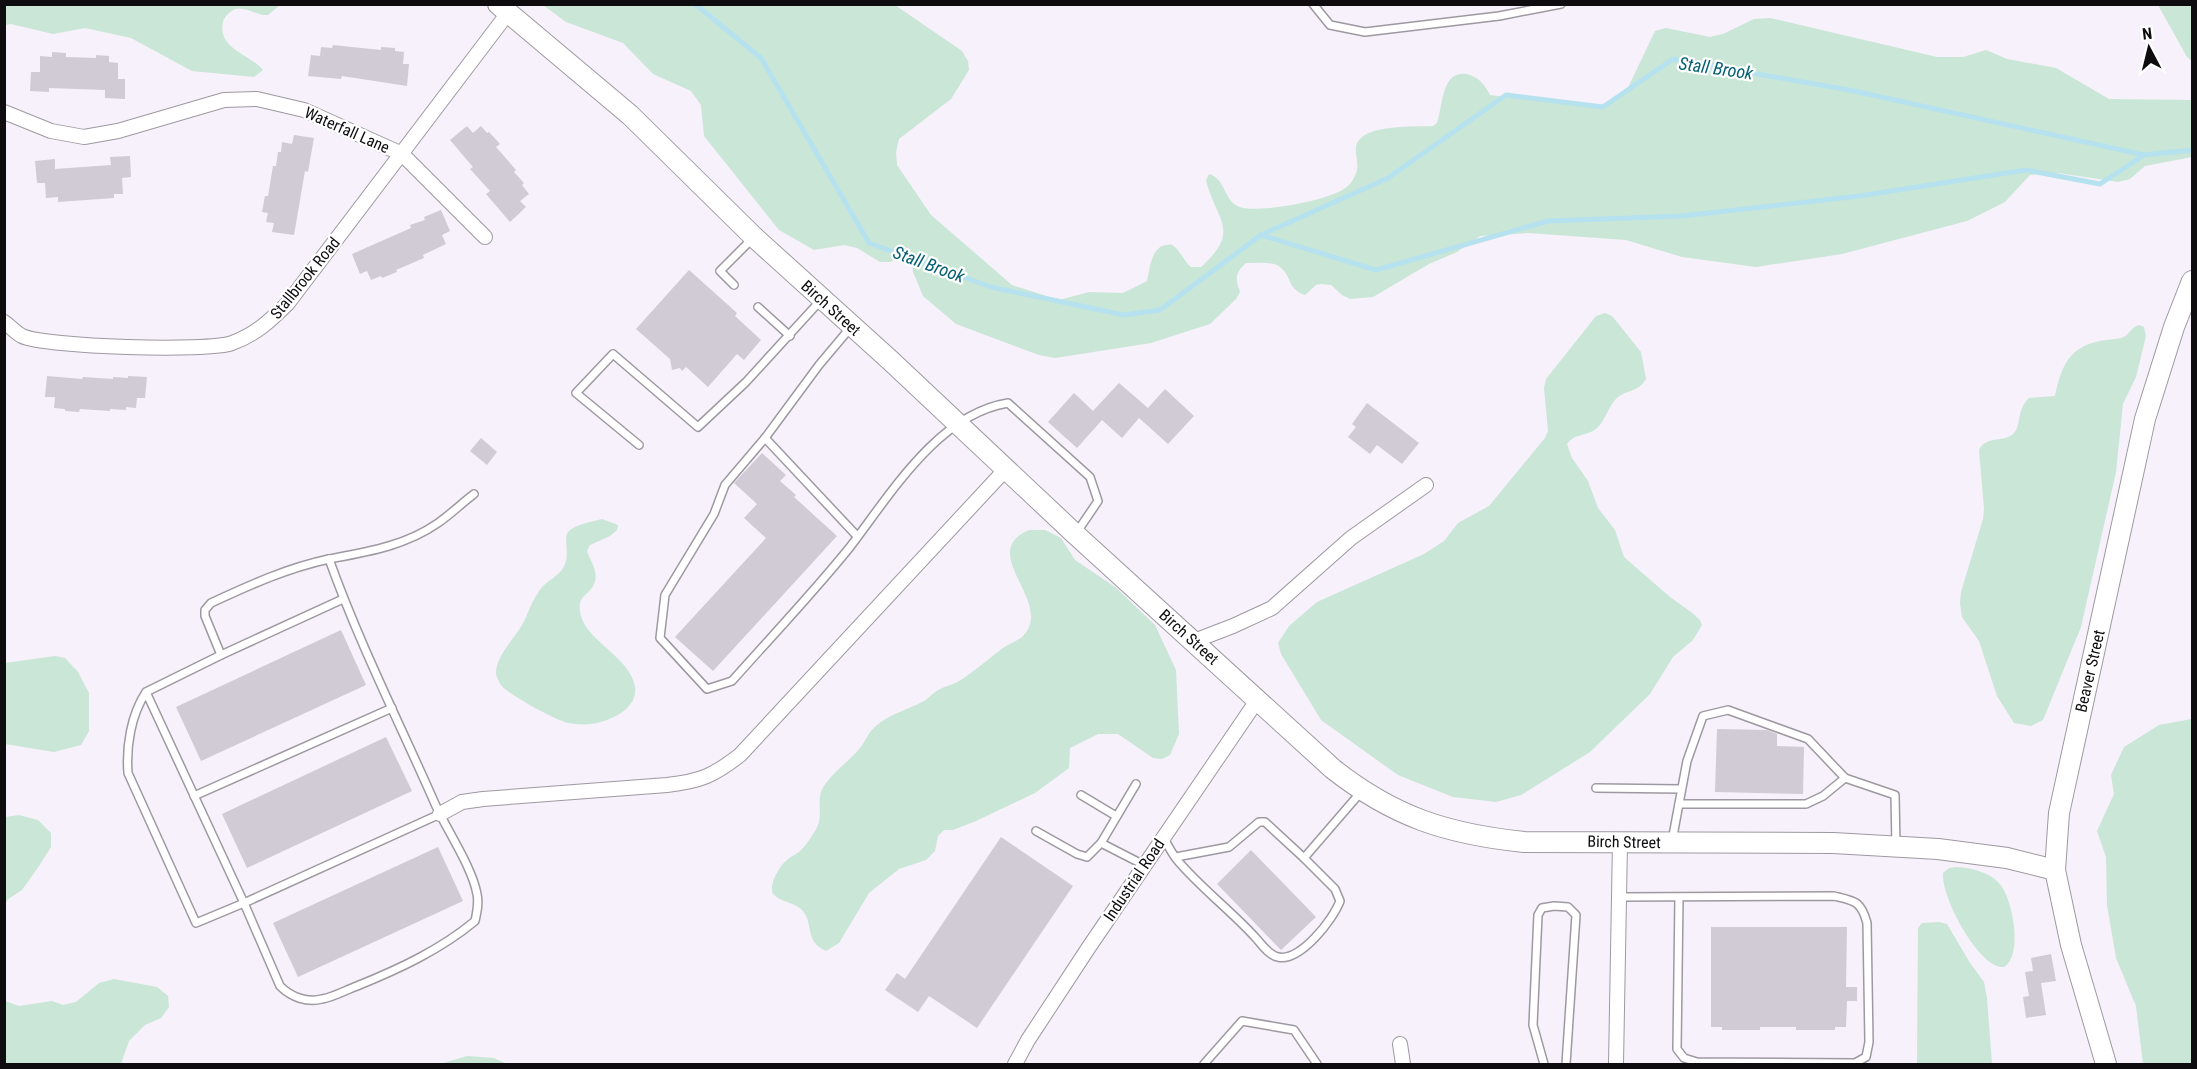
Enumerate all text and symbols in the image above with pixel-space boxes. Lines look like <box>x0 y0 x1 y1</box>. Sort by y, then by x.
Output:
north arrow <box>2119 18 2179 78</box>
text: N <box>2141 24 2153 44</box>
water label: Stall Brook <box>1678 52 1756 84</box>
street label: Waterfall Lane <box>302 103 392 157</box>
street label: Stallbrook Road <box>266 233 344 323</box>
water label: Stall Brook <box>890 241 969 287</box>
street label: Birch Street <box>797 276 865 340</box>
street label: Birch Street <box>1155 605 1223 669</box>
street label: Beaver Street <box>2071 628 2109 714</box>
street label: Birch Street <box>1587 832 1661 852</box>
street label: Industrial Road <box>1100 835 1168 925</box>

